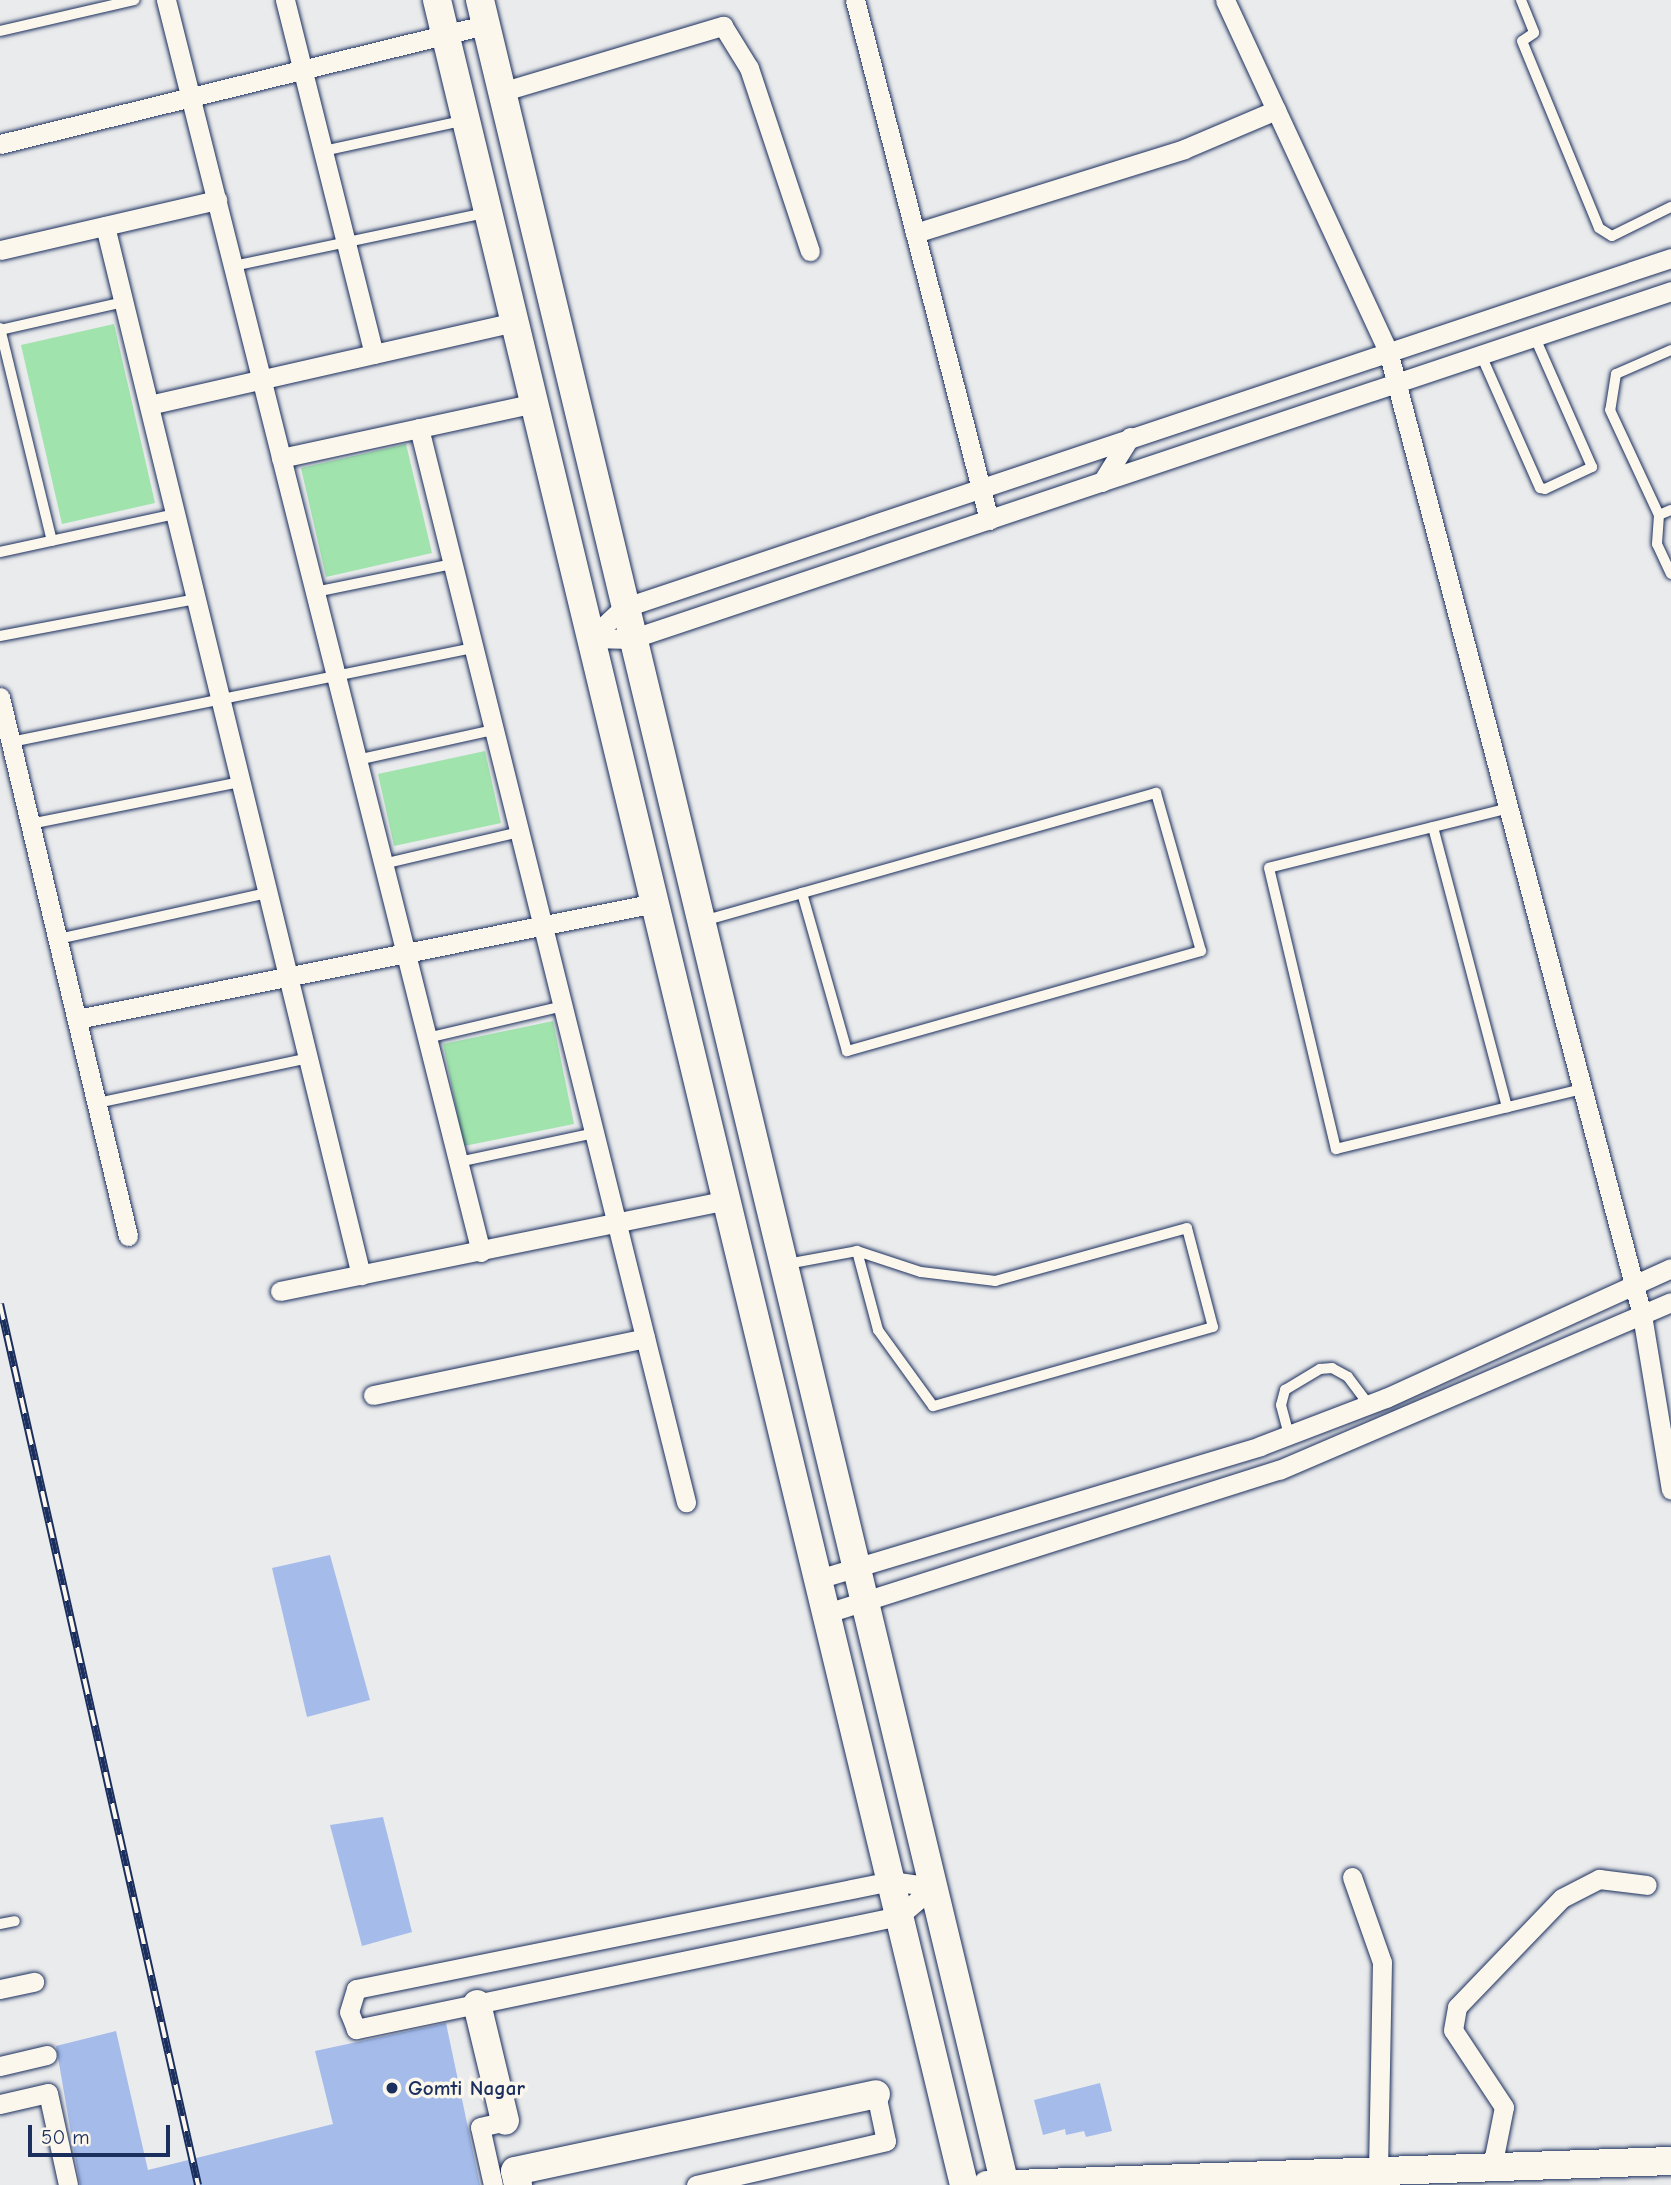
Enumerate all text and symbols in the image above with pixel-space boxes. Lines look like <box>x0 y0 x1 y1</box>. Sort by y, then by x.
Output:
place label: Gomti Nagar <box>408 2075 525 2101</box>
marker: Gomti Nagar <box>382 2078 402 2098</box>
scale bar <box>32 2112 173 2156</box>
text: 50 m <box>41 2125 90 2149</box>

